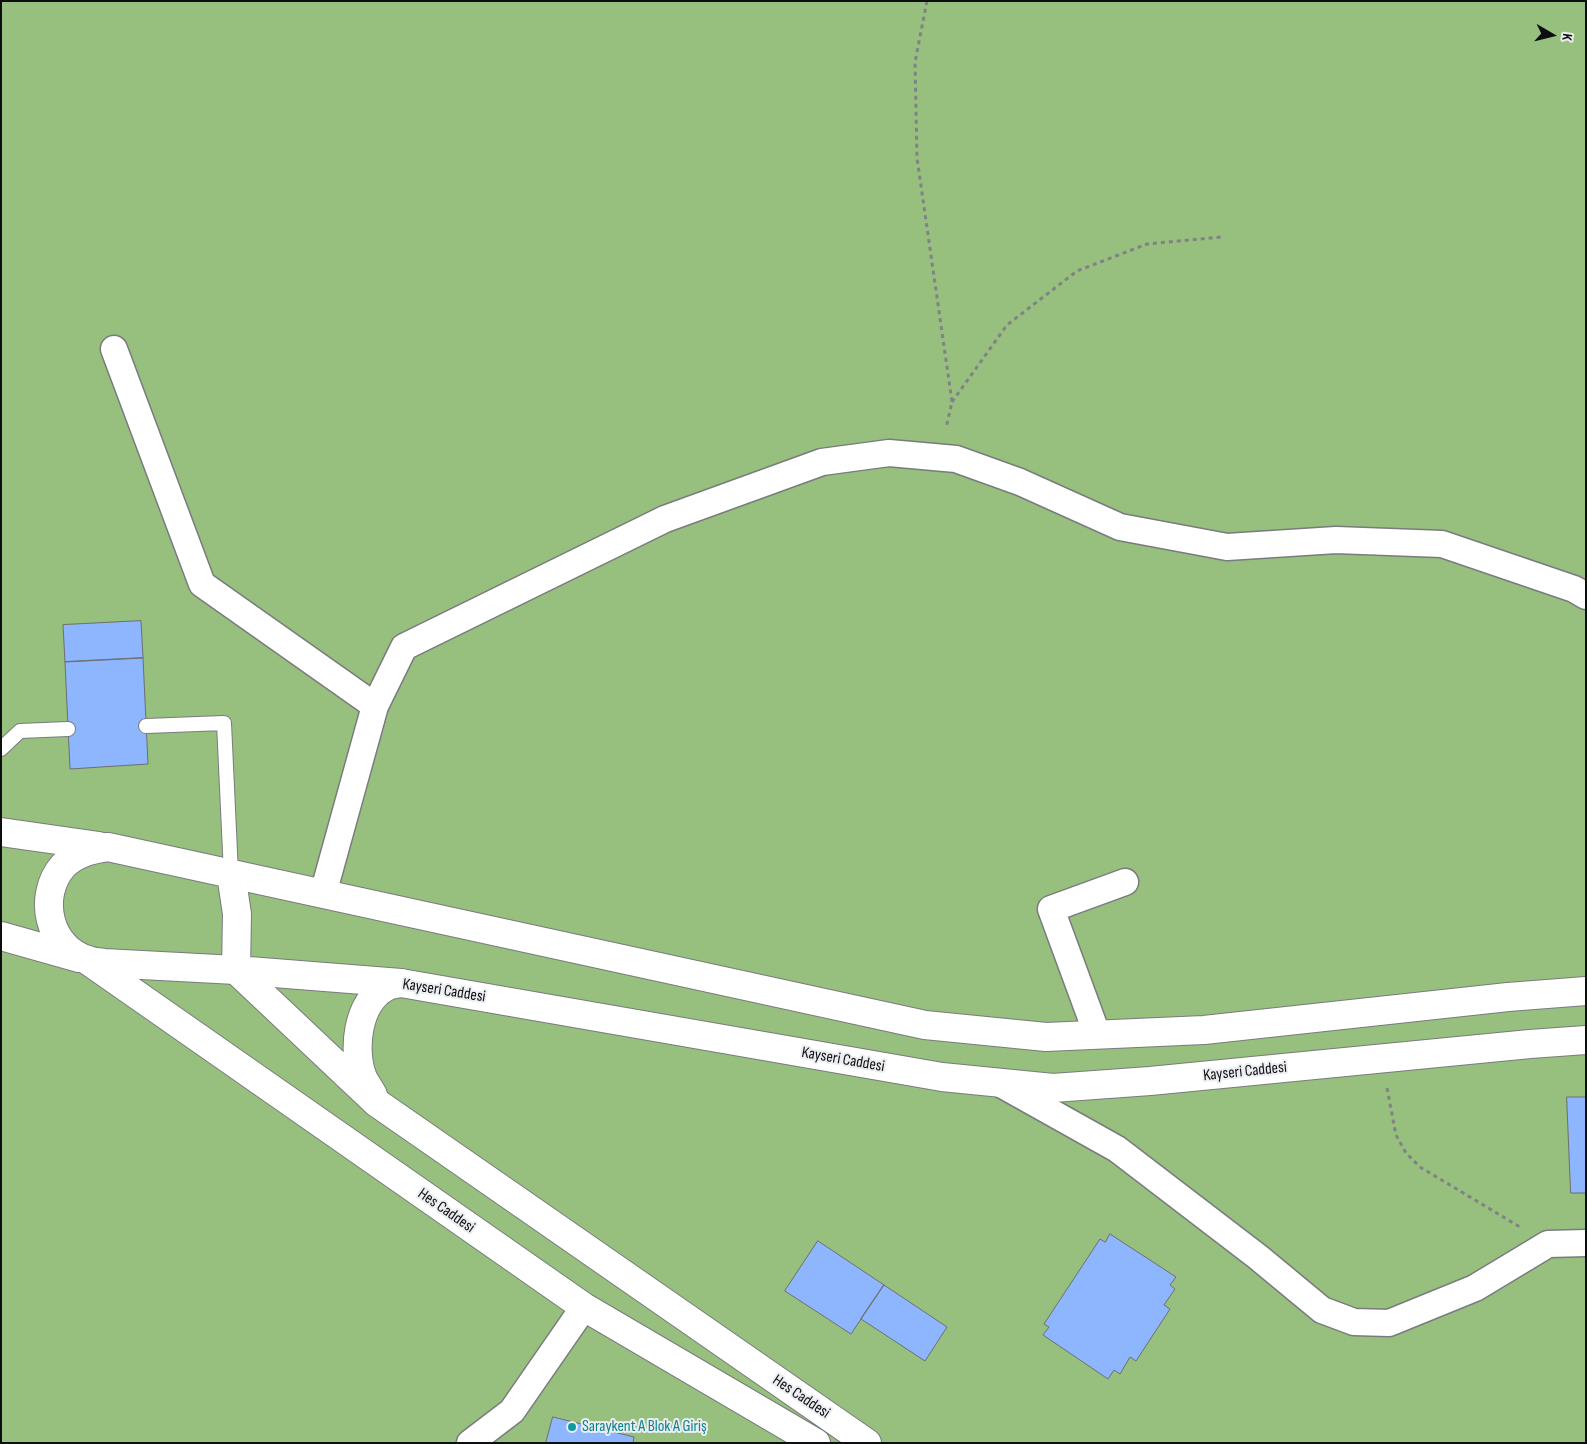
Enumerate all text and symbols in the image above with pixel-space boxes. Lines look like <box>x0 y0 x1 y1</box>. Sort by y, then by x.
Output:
north arrow <box>1527 10 1577 60</box>
text: K <box>1558 33 1576 42</box>
street label: Kayseri Caddesi <box>401 975 487 1007</box>
street label: Kayseri Caddesi <box>800 1043 886 1077</box>
street label: Kayseri Caddesi <box>1202 1058 1288 1086</box>
street label: Hes Caddesi <box>414 1184 478 1238</box>
street label: Hes Caddesi <box>769 1371 833 1423</box>
place label: Saraykent A Blok A Giriş <box>582 1417 707 1437</box>
marker: Saraykent A Blok A Giriş <box>566 1421 578 1433</box>

